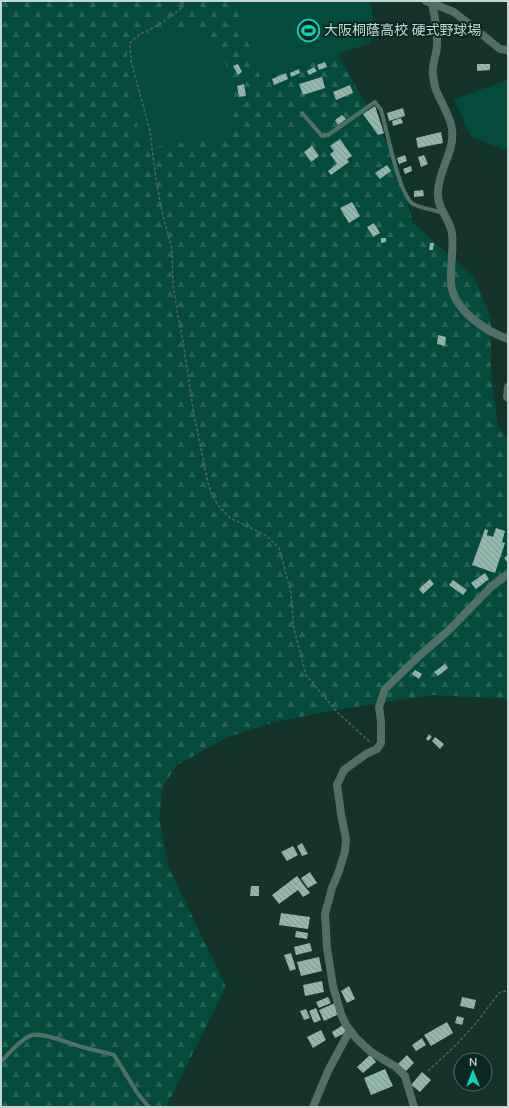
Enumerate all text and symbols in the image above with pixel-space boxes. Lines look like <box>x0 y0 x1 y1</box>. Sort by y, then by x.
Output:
sports icon: 大阪桐蔭高校 硬式野球場 <box>295 17 321 43</box>
place label: 大阪桐蔭高校 硬式野球場 <box>324 21 482 40</box>
north arrow <box>453 1052 493 1092</box>
text: N <box>469 1055 477 1070</box>

